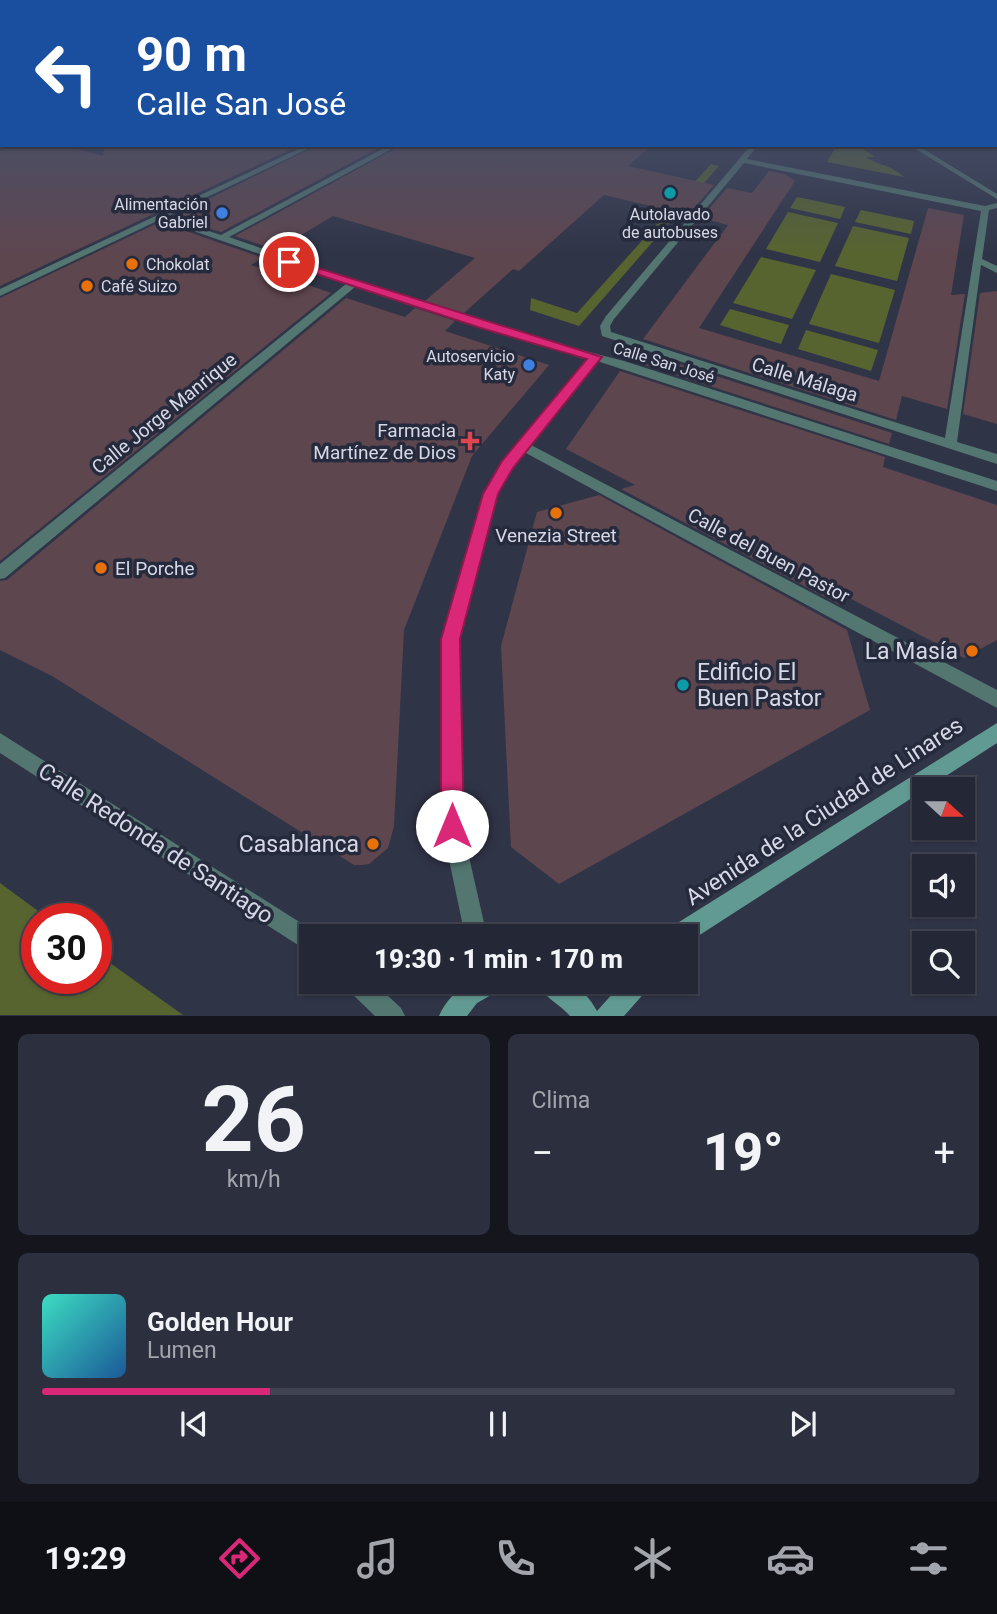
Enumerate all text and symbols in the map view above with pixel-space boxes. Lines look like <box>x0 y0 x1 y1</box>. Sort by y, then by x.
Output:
text: 90 m <box>136 26 247 83</box>
icon: left <box>21 28 112 119</box>
text: Calle San José <box>136 85 346 123</box>
marker: Autolavado de autobuses <box>662 185 678 201</box>
place label: Alimentación Gabriel <box>114 195 208 232</box>
marker: Alimentación Gabriel <box>214 205 230 221</box>
place label: Autolavado de autobuses <box>622 205 718 242</box>
pin <box>259 232 319 292</box>
icon: arrive <box>270 243 308 281</box>
place label: Chokolat <box>146 255 209 274</box>
marker: Chokolat <box>124 256 140 272</box>
place label: Café Suizo <box>101 277 177 296</box>
marker: Café Suizo <box>79 278 95 294</box>
street label: Calle San José <box>611 338 717 387</box>
place label: Autoservicio Katy <box>426 347 515 384</box>
street label: Calle Jorge Manrique <box>87 348 241 479</box>
street label: Calle Málaga <box>749 352 861 407</box>
marker: Autoservicio Katy <box>521 357 537 373</box>
place label: Farmacia Martínez de Dios <box>313 419 456 464</box>
marker: Farmacia Martínez de Dios <box>462 433 478 449</box>
street label: Calle del Buen Pastor <box>684 503 854 608</box>
marker: Venezia Street <box>548 505 564 521</box>
place label: Venezia Street <box>495 524 617 547</box>
place label: El Porche <box>115 557 195 580</box>
marker: El Porche <box>93 560 109 576</box>
place label: La Masía <box>865 638 958 665</box>
marker: La Masía <box>964 643 980 659</box>
place label: Edificio El Buen Pastor <box>697 659 822 712</box>
marker: Edificio El Buen Pastor <box>675 677 691 693</box>
street label: Avenida de la Ciudad de Linares <box>681 712 968 911</box>
street label: Calle Redonda de Santiago <box>33 757 278 929</box>
north arrow <box>912 777 975 840</box>
map controls <box>912 777 975 994</box>
position arrow <box>415 789 489 863</box>
place label: Casablanca <box>239 831 359 858</box>
marker: Casablanca <box>365 836 381 852</box>
button: sound <box>912 854 975 917</box>
speed limit sign: 30 <box>21 903 112 994</box>
button: search <box>912 931 975 994</box>
text: 19:30 · 1 min · 170 m <box>374 944 623 974</box>
text: 26 <box>202 1067 306 1173</box>
text: Clima <box>532 1087 590 1114</box>
text: 19° <box>703 1122 784 1183</box>
text: − <box>532 1131 553 1175</box>
text: + <box>933 1131 955 1175</box>
text: km/h <box>227 1166 281 1193</box>
text: Golden Hour <box>147 1307 293 1337</box>
text: Lumen <box>147 1337 217 1364</box>
icon: previous <box>175 1405 213 1443</box>
icon: pause <box>479 1405 517 1443</box>
icon: next <box>784 1405 822 1443</box>
icon: directions <box>215 1534 264 1583</box>
icon: music <box>353 1534 402 1583</box>
icon: phone <box>491 1534 540 1583</box>
icon: climate <box>628 1534 677 1583</box>
icon: car <box>766 1534 815 1583</box>
icon: filters <box>904 1534 953 1583</box>
text: 19:29 <box>44 1539 127 1577</box>

